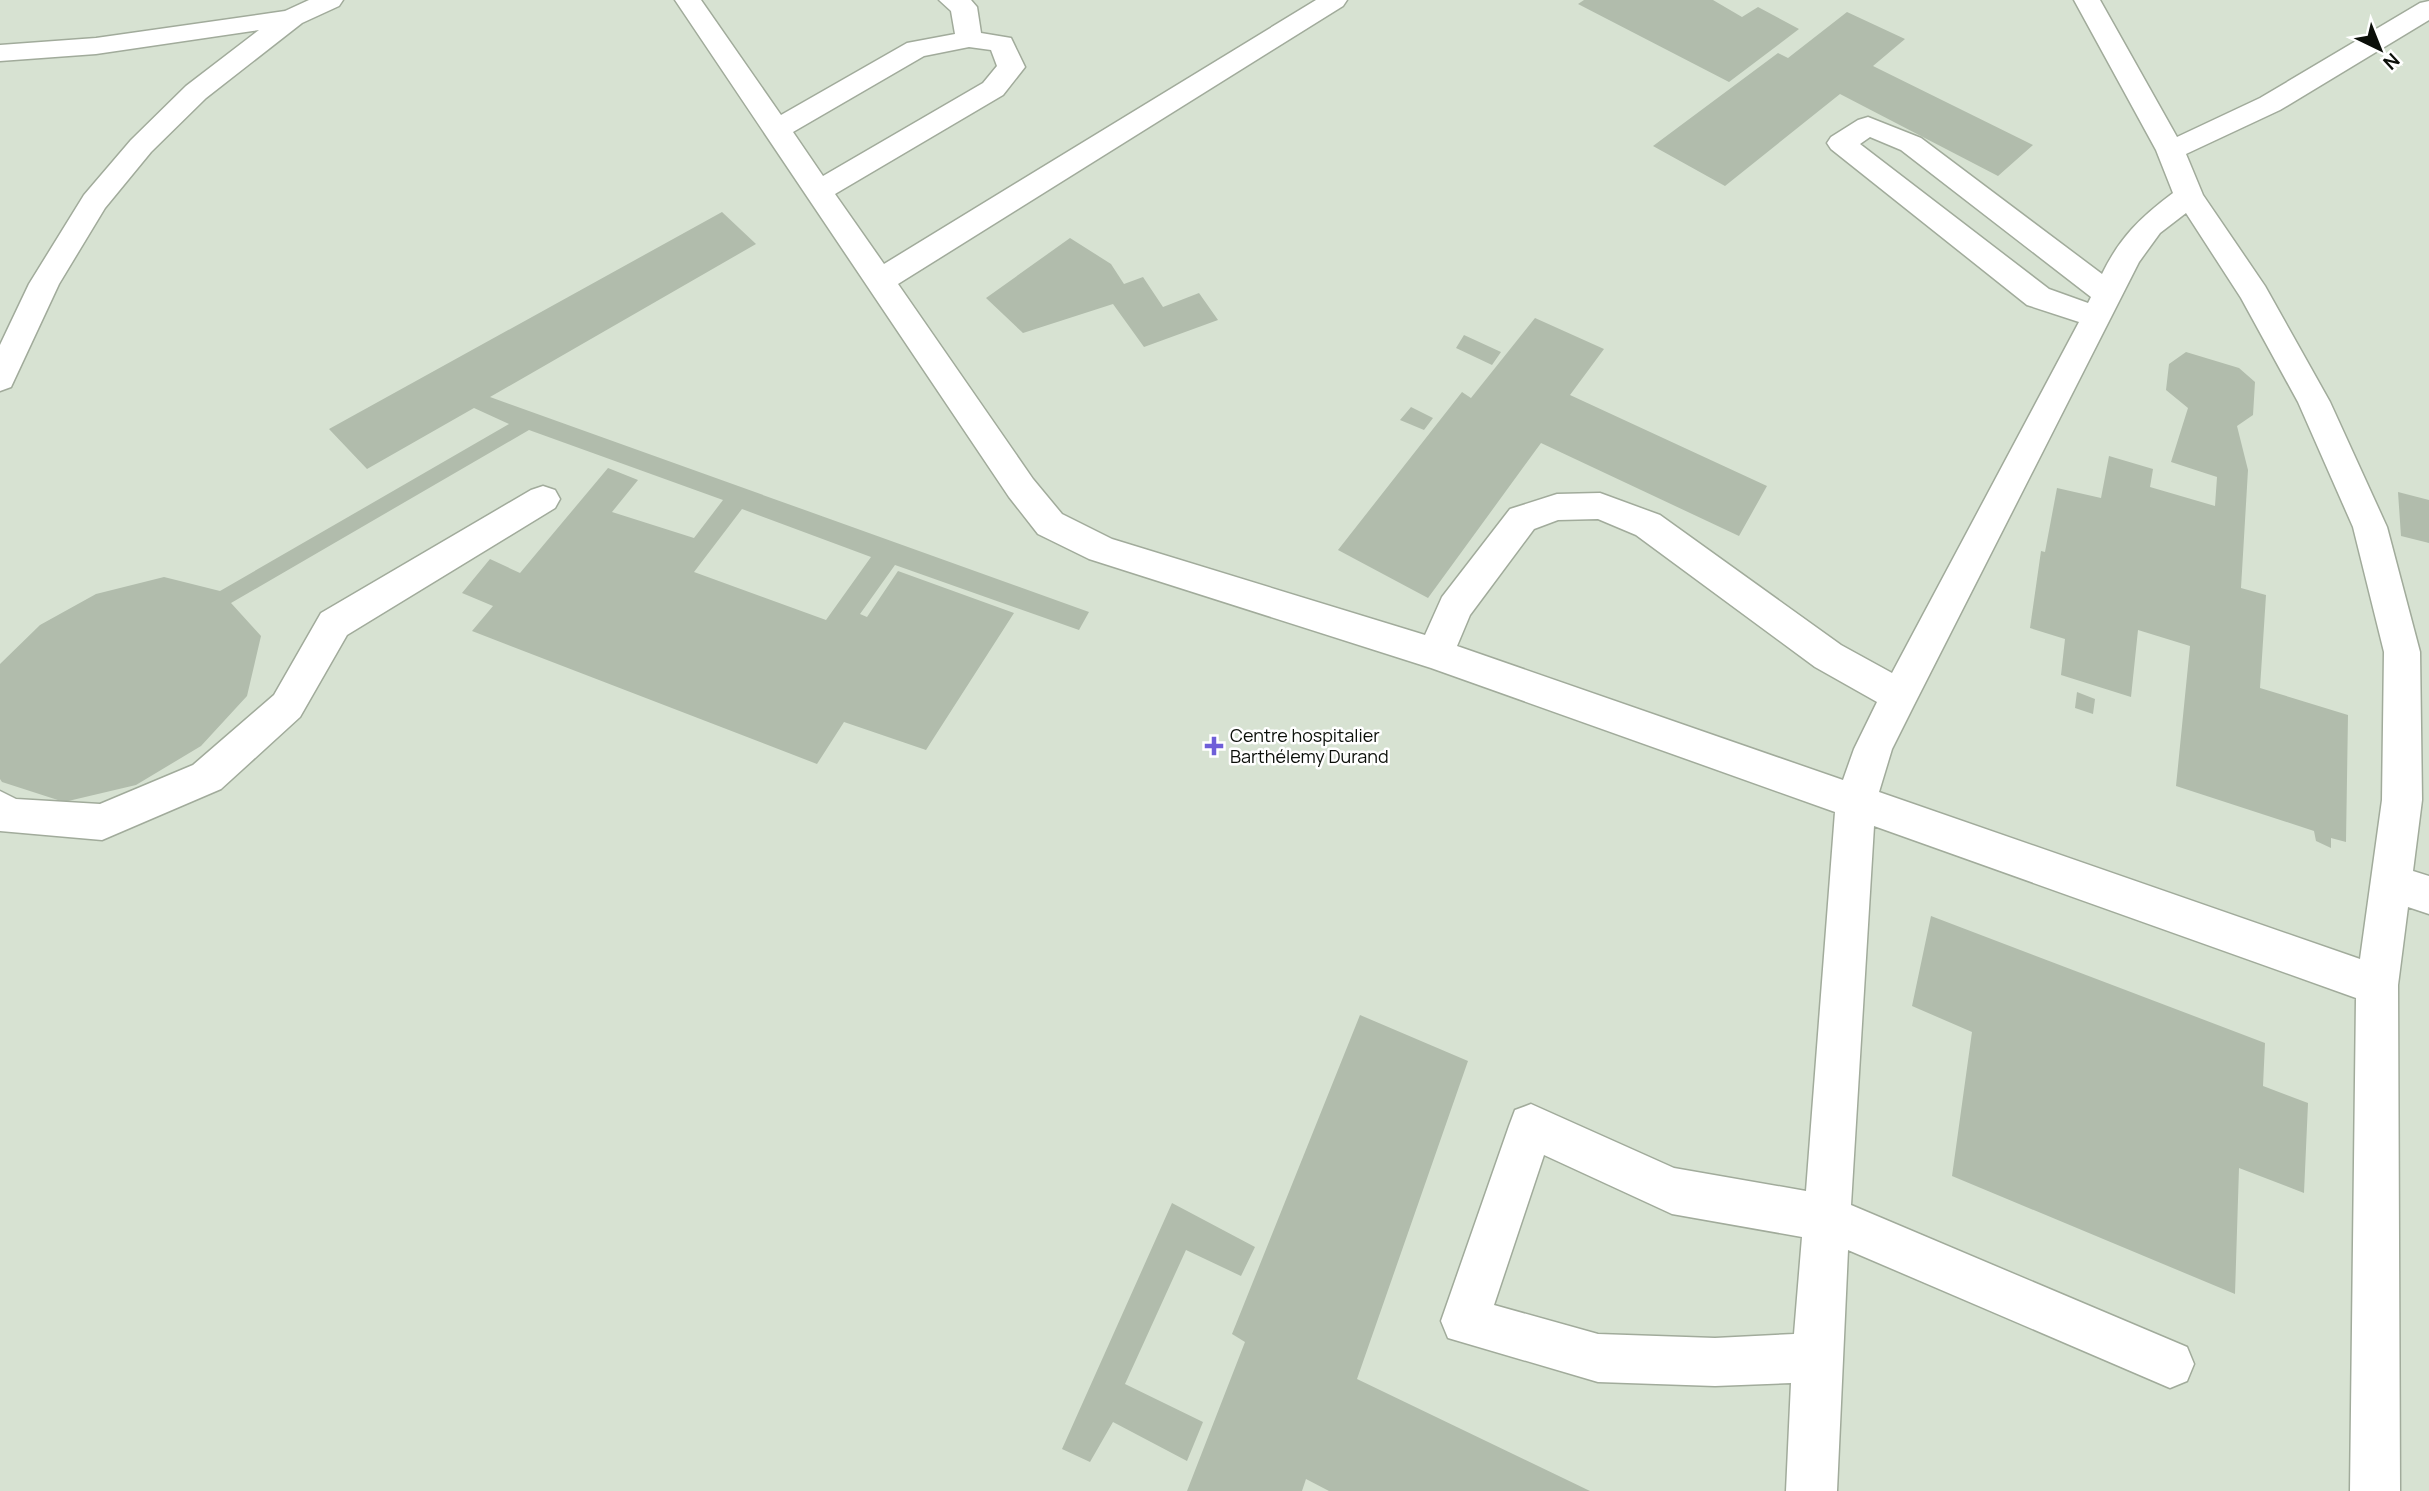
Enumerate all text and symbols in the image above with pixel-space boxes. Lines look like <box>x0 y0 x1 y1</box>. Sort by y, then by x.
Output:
north arrow <box>2345 14 2415 84</box>
text: N <box>2378 47 2405 76</box>
place label: Centre hospitalier Barthélemy Durand <box>1230 723 1389 768</box>
marker: Centre hospitalier Barthélemy Durand <box>1204 736 1224 756</box>

